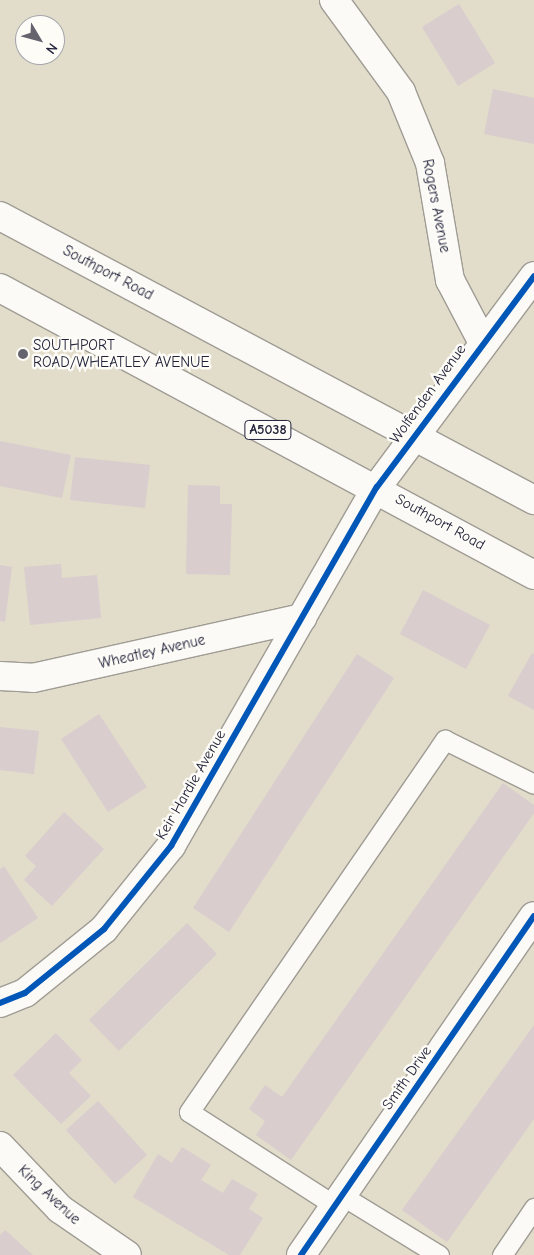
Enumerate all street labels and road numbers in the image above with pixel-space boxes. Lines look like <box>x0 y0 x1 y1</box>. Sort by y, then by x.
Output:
street label: Rogers Avenue <box>418 158 454 254</box>
street label: Southport Road <box>60 242 156 304</box>
street label: Wolfenden Avenue <box>386 341 470 447</box>
road number: A5038 <box>244 418 292 442</box>
street label: Southport Road <box>392 490 488 554</box>
street label: Wheatley Avenue <box>97 631 207 673</box>
street label: Keir Hardie Avenue <box>152 727 230 843</box>
street label: Smith Drive <box>378 1043 436 1113</box>
street label: King Avenue <box>14 1162 84 1228</box>

